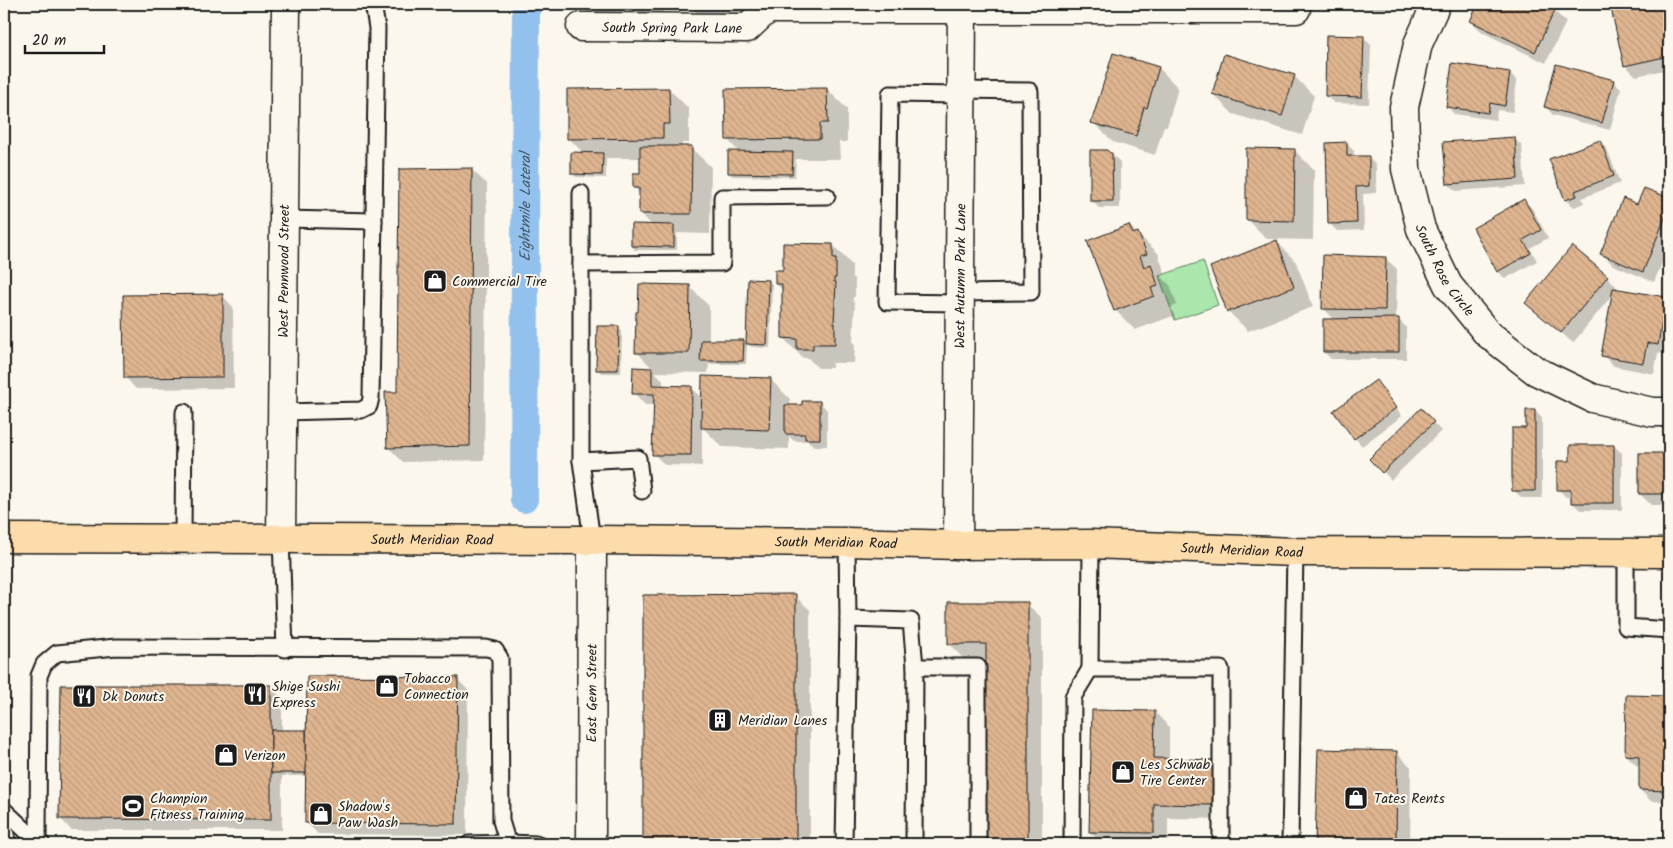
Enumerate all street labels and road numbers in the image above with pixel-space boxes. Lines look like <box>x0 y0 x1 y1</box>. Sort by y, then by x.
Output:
street label: South Spring Park Lane <box>602 17 743 40</box>
street label: West Autumn Park Lane <box>949 203 973 349</box>
street label: West Pennwood Street <box>273 204 296 338</box>
street label: South Rose Circle <box>1408 222 1480 322</box>
street label: South Meridian Road <box>371 529 494 552</box>
street label: South Meridian Road <box>775 531 899 555</box>
street label: South Meridian Road <box>1180 538 1304 564</box>
street label: East Gem Street <box>581 643 604 743</box>

